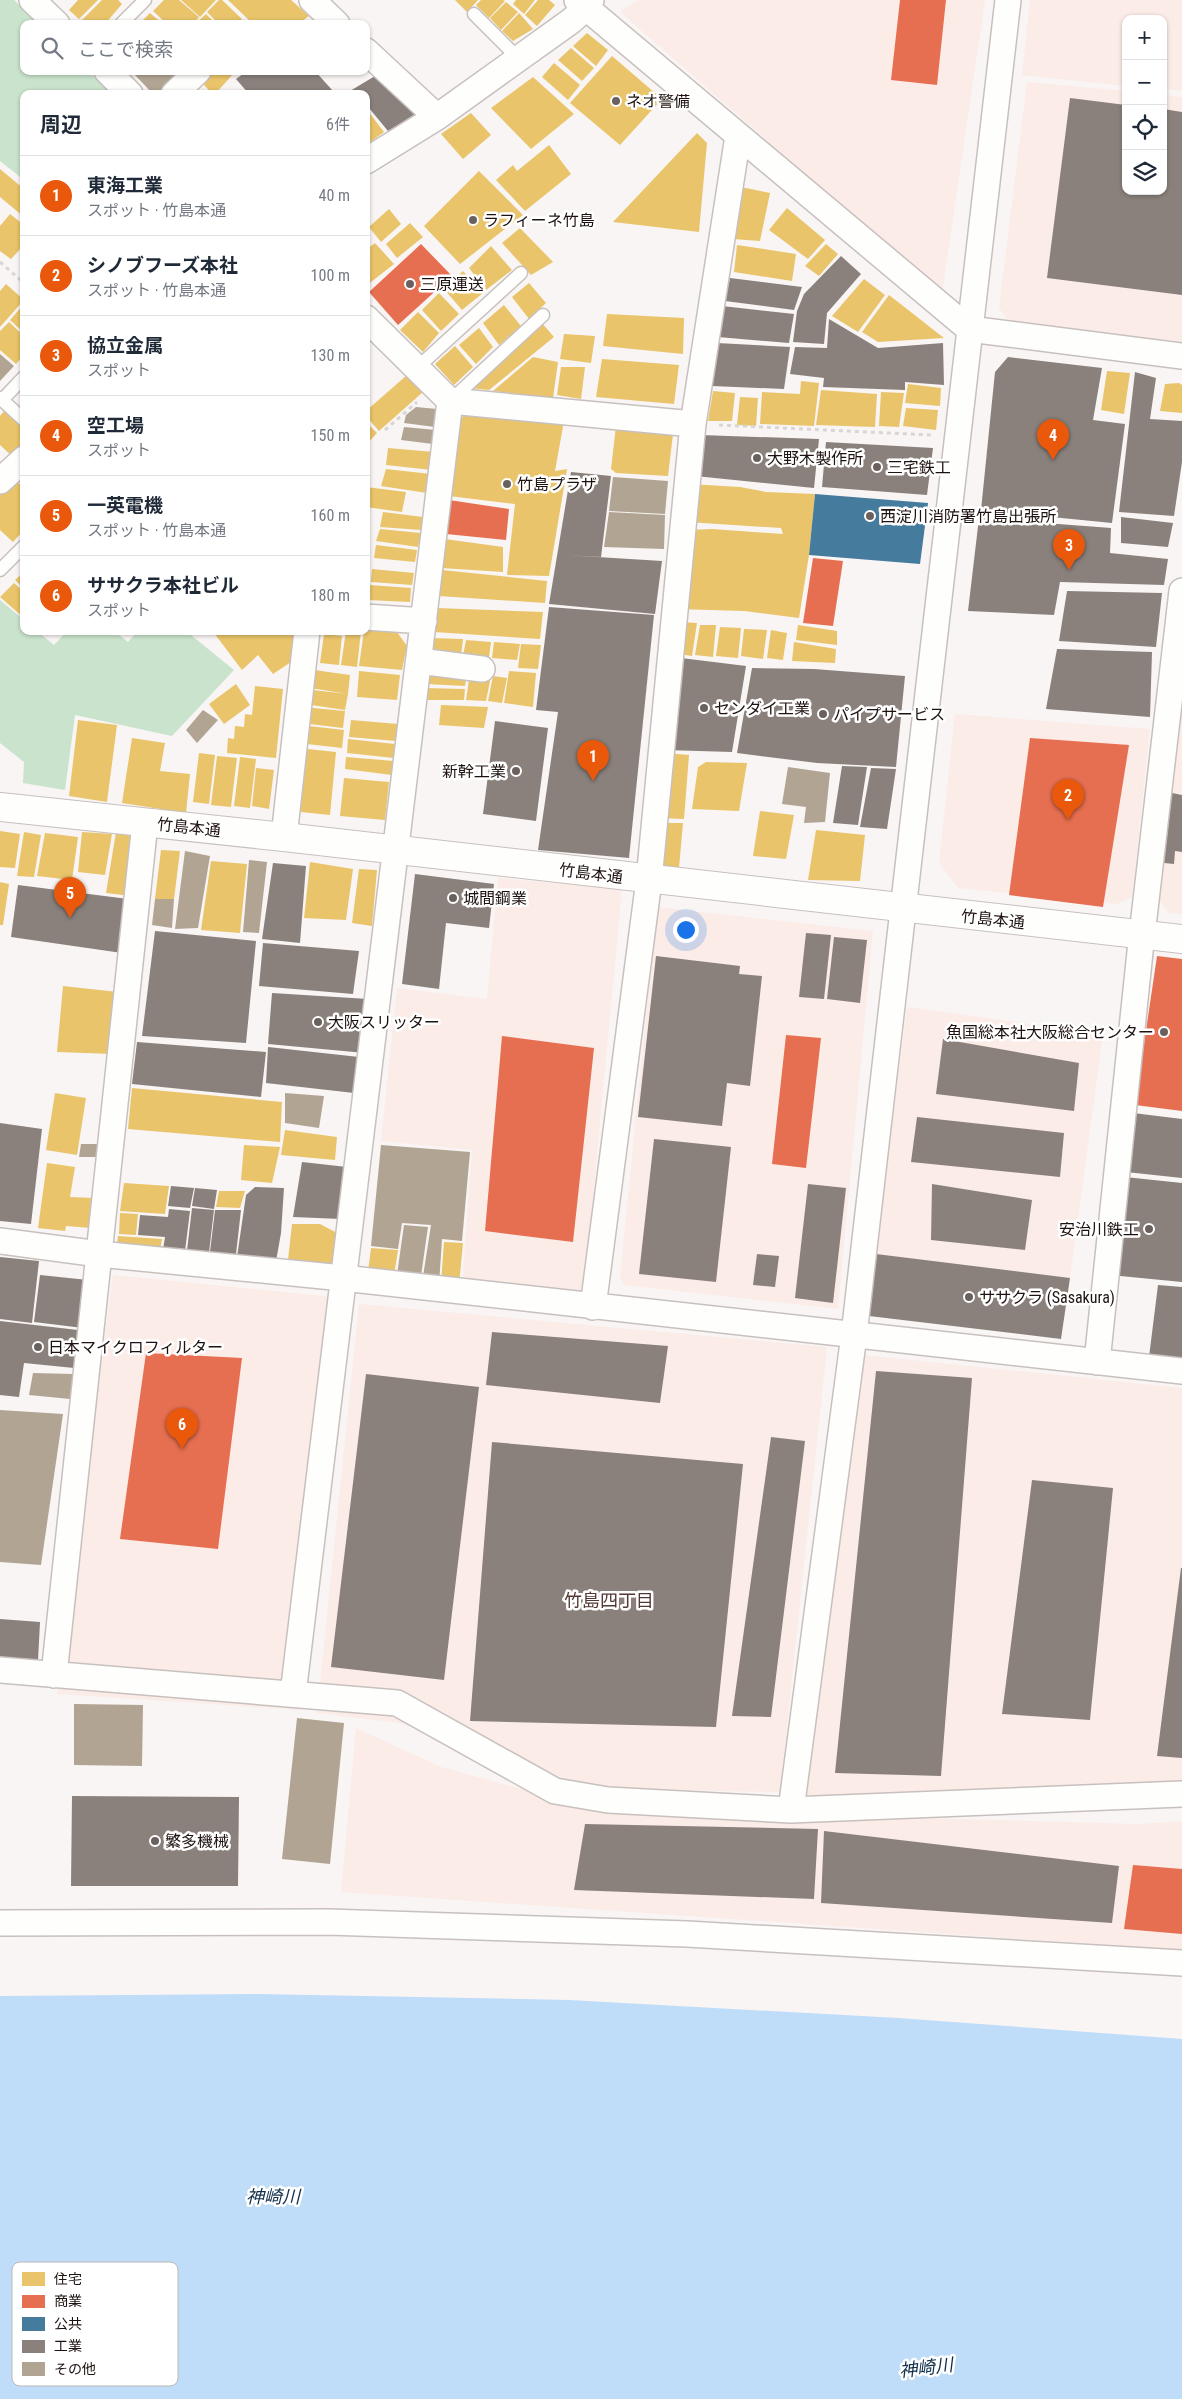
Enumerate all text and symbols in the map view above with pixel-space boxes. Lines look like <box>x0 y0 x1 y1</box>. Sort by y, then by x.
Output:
map controls <box>1122 15 1167 195</box>
button: + <box>1122 15 1167 60</box>
search box <box>20 20 370 75</box>
icon: search <box>38 34 66 62</box>
text: ここで検索 <box>78 38 173 61</box>
button: − <box>1122 60 1167 105</box>
place label: ネオ警備 <box>626 92 690 111</box>
marker: ネオ警備 <box>610 95 622 107</box>
button: locate <box>1122 105 1167 150</box>
text: 周辺 <box>40 113 82 137</box>
text: 6件 <box>326 115 350 134</box>
button: layers <box>1122 150 1167 195</box>
text: 東海工業 <box>87 174 163 197</box>
text: 1 <box>52 186 60 205</box>
text: 40 m <box>318 186 350 205</box>
text: スポット · 竹島本通 <box>87 201 226 220</box>
place label: ラフィーネ竹島 <box>483 211 595 230</box>
marker: ラフィーネ竹島 <box>467 214 479 226</box>
text: シノブフーズ本社 <box>87 254 238 277</box>
text: 2 <box>52 266 60 285</box>
text: 100 m <box>311 266 350 285</box>
place label: 三原運送 <box>420 275 484 294</box>
marker: 三原運送 <box>404 278 416 290</box>
text: スポット · 竹島本通 <box>87 281 226 300</box>
text: 協立金属 <box>87 334 163 357</box>
text: 3 <box>52 346 60 365</box>
text: 130 m <box>311 346 350 365</box>
text: スポット <box>87 361 151 380</box>
text: 空工場 <box>87 414 144 437</box>
pin: 4 <box>1037 419 1069 460</box>
text: 4 <box>52 426 60 445</box>
text: 150 m <box>311 426 350 445</box>
text: スポット <box>87 441 151 460</box>
place label: 大野木製作所 <box>767 449 863 468</box>
marker: 大野木製作所 <box>751 452 763 464</box>
place label: 三宅鉄工 <box>887 458 951 477</box>
marker: 三宅鉄工 <box>871 461 883 473</box>
place label: 竹島プラザ <box>517 475 597 494</box>
marker: 竹島プラザ <box>501 478 513 490</box>
text: 一英電機 <box>87 494 163 517</box>
text: 5 <box>52 506 60 525</box>
text: 160 m <box>311 506 350 525</box>
place label: 西淀川消防署竹島出張所 <box>880 507 1056 526</box>
marker: 西淀川消防署竹島出張所 <box>864 510 876 522</box>
text: スポット · 竹島本通 <box>87 521 226 540</box>
pin: 3 <box>1053 529 1085 570</box>
text: ササクラ本社ビル <box>87 574 239 597</box>
text: 6 <box>52 586 60 605</box>
text: 180 m <box>311 586 350 605</box>
text: スポット <box>87 601 151 620</box>
place label: センダイ工業 <box>714 699 810 718</box>
marker: センダイ工業 <box>698 702 710 714</box>
place label: パイプサービス <box>833 705 945 724</box>
marker: パイプサービス <box>817 708 829 720</box>
pin: 1 <box>577 740 609 781</box>
place label: 新幹工業 <box>442 762 506 781</box>
marker: 新幹工業 <box>510 765 522 777</box>
pin: 2 <box>1052 779 1084 820</box>
street label: 竹島本通 <box>156 815 222 840</box>
street label: 竹島本通 <box>558 860 624 887</box>
pin: 5 <box>54 877 86 918</box>
place label: 城間鋼業 <box>463 889 527 908</box>
marker: 城間鋼業 <box>447 892 459 904</box>
street label: 竹島本通 <box>960 907 1026 932</box>
your location <box>673 917 699 943</box>
place label: 大阪スリッター <box>328 1013 440 1032</box>
marker: 大阪スリッター <box>312 1016 324 1028</box>
place label: 魚国総本社大阪総合センター <box>946 1023 1154 1042</box>
marker: 魚国総本社大阪総合センター <box>1158 1026 1170 1038</box>
place label: 安治川鉄工 <box>1059 1220 1139 1239</box>
marker: 安治川鉄工 <box>1143 1223 1155 1235</box>
place label: ササクラ (Sasakura) <box>979 1288 1115 1307</box>
marker: ササクラ (Sasakura) <box>963 1291 975 1303</box>
place label: 日本マイクロフィルター <box>48 1338 223 1357</box>
marker: 日本マイクロフィルター <box>32 1341 44 1353</box>
pin: 6 <box>166 1408 198 1449</box>
district label: 竹島四丁目 <box>564 1590 654 1611</box>
place label: 繁多機械 <box>165 1832 229 1851</box>
marker: 繁多機械 <box>149 1835 161 1847</box>
water label: 神崎川 <box>246 2186 302 2207</box>
legend <box>12 2262 178 2386</box>
text: 住宅 <box>54 2271 82 2287</box>
text: 商業 <box>54 2293 82 2309</box>
text: 公共 <box>54 2316 82 2332</box>
text: 工業 <box>54 2338 82 2354</box>
water label: 神崎川 <box>898 2354 956 2381</box>
text: その他 <box>54 2361 96 2377</box>

